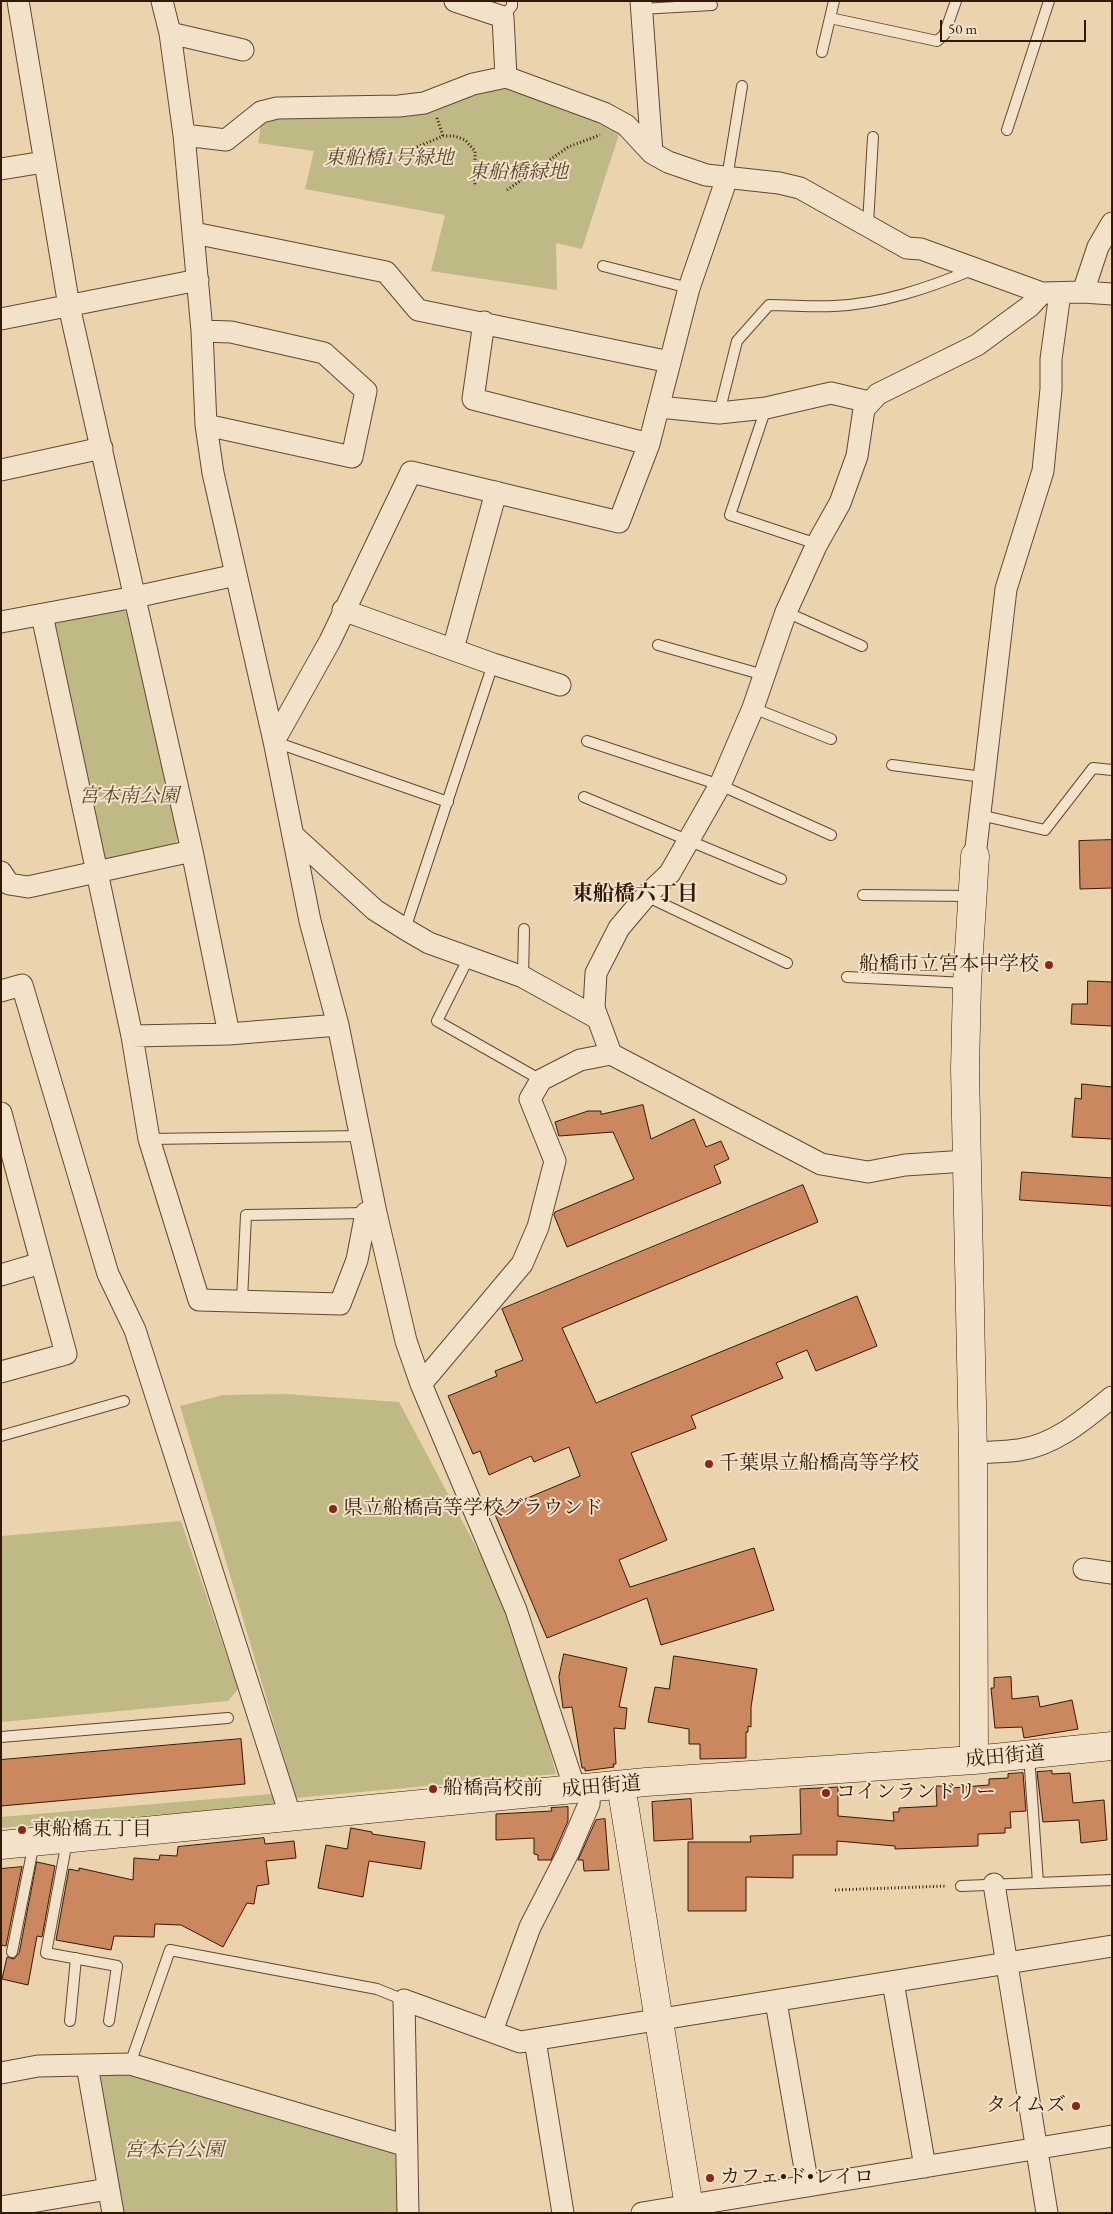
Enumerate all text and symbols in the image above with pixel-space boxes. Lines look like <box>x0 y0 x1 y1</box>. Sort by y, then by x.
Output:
scale bar <box>943 10 1089 42</box>
text: 50 m <box>948 19 977 38</box>
park label: 東船橋1号緑地 <box>324 147 454 171</box>
park label: 東船橋緑地 <box>468 161 568 185</box>
park label: 宮本南公園 <box>79 785 179 809</box>
district label: 東船橋六丁目 <box>572 881 698 907</box>
place label: 船橋市立宮本中学校 <box>859 953 1039 977</box>
marker: 船橋市立宮本中学校 <box>1043 959 1055 971</box>
place label: 千葉県立船橋高等学校 <box>719 1452 919 1476</box>
marker: 千葉県立船橋高等学校 <box>703 1458 715 1470</box>
place label: 県立船橋高等学校グラウンド <box>343 1497 603 1521</box>
marker: 県立船橋高等学校グラウンド <box>327 1503 339 1515</box>
street label: 成田街道 <box>964 1742 1046 1772</box>
street label: 成田街道 <box>560 1772 642 1802</box>
place label: 船橋高校前 <box>443 1777 543 1801</box>
place label: コインランドリー <box>836 1781 996 1805</box>
marker: 船橋高校前 <box>427 1783 439 1795</box>
marker: コインランドリー <box>820 1787 832 1799</box>
place label: 東船橋五丁目 <box>32 1818 152 1842</box>
marker: 東船橋五丁目 <box>16 1824 28 1836</box>
place label: タイムズ <box>986 2094 1066 2118</box>
marker: タイムズ <box>1070 2100 1082 2112</box>
park label: 宮本台公園 <box>124 2139 224 2163</box>
place label: カフェ•ド•レイロ <box>720 2166 874 2190</box>
marker: カフェ•ド•レイロ <box>704 2172 716 2184</box>

